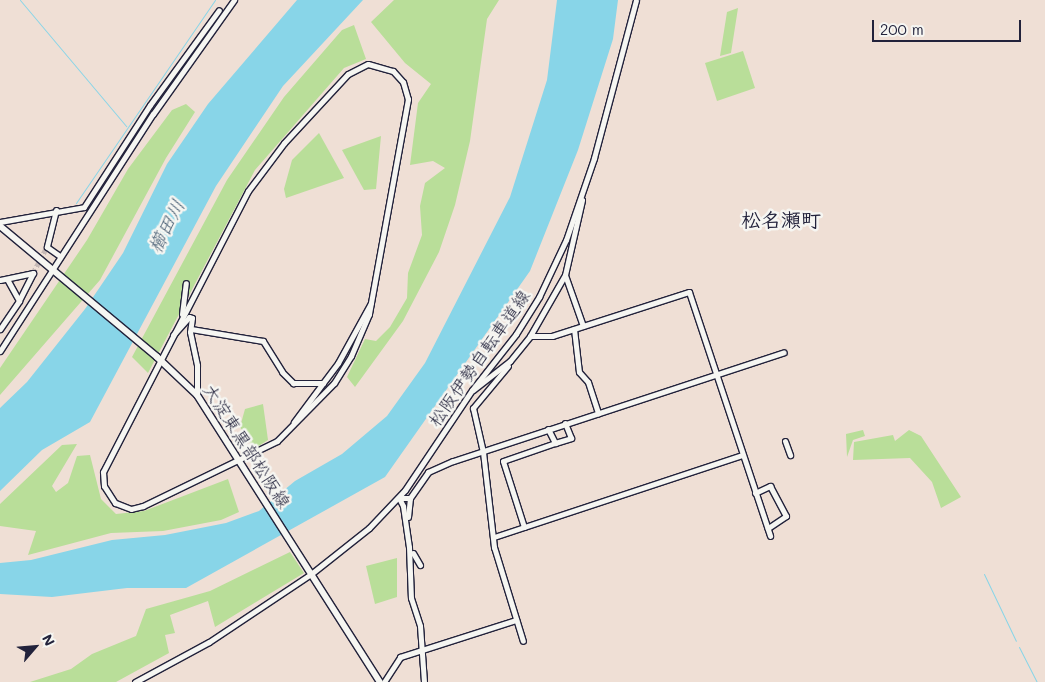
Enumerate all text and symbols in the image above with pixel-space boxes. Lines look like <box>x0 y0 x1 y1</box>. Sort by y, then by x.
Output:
scale bar <box>875 10 1024 42</box>
text: 200 m <box>880 19 924 39</box>
water label: 櫛田川 <box>143 195 189 257</box>
district label: 松名瀬町 <box>741 207 821 231</box>
street label: 松阪伊勢自転車道線 <box>424 285 534 431</box>
street label: 大淀東黒部松阪線 <box>199 380 295 512</box>
north arrow <box>10 622 60 672</box>
text: N <box>38 631 60 649</box>

